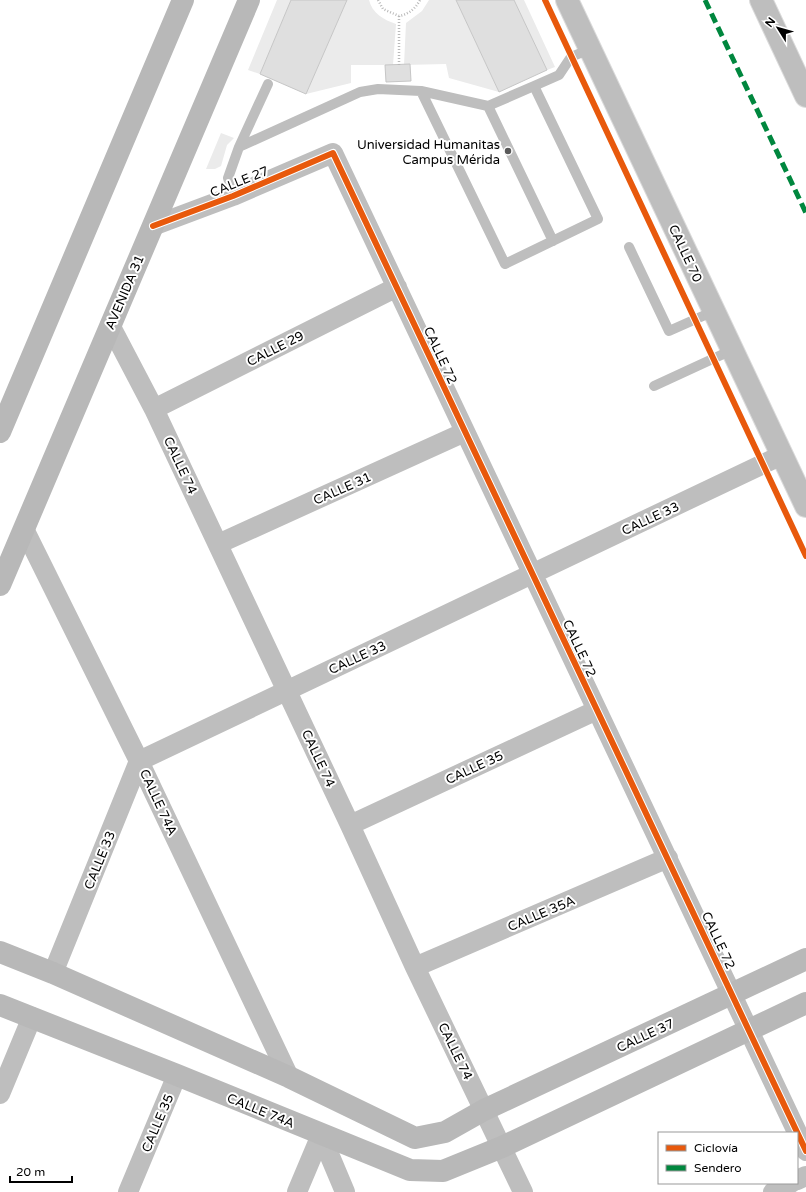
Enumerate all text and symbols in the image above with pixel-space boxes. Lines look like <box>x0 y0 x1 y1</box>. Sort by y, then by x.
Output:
north arrow <box>758 8 798 48</box>
text: N <box>763 15 778 30</box>
place label: Universidad Humanitas Campus Mérida <box>357 137 500 168</box>
marker: Universidad Humanitas Campus Mérida <box>503 146 513 156</box>
street label: CALLE 27 <box>208 163 271 201</box>
street label: CALLE 70 <box>665 222 705 285</box>
street label: AVENIDA 31 <box>102 253 148 332</box>
street label: CALLE 72 <box>420 324 460 387</box>
street label: CALLE 29 <box>244 328 307 370</box>
street label: CALLE 74 <box>160 434 200 497</box>
street label: CALLE 31 <box>311 469 374 509</box>
street label: CALLE 33 <box>619 499 682 539</box>
street label: CALLE 72 <box>559 617 599 680</box>
street label: CALLE 33 <box>326 638 389 678</box>
street label: CALLE 74 <box>298 727 338 790</box>
street label: CALLE 35 <box>443 748 506 788</box>
street label: CALLE 74A <box>136 767 181 838</box>
street label: CALLE 33 <box>81 829 119 892</box>
street label: CALLE 35A <box>505 892 578 935</box>
street label: CALLE 72 <box>698 909 738 972</box>
street label: CALLE 37 <box>614 1016 677 1056</box>
street label: CALLE 74 <box>434 1020 476 1083</box>
street label: CALLE 74A <box>225 1090 297 1132</box>
street label: CALLE 35 <box>138 1092 177 1155</box>
legend <box>658 1132 798 1184</box>
text: Ciclovía <box>694 1141 738 1155</box>
scale bar <box>10 1158 72 1184</box>
text: Sendero <box>694 1161 742 1175</box>
text: 20 m <box>16 1165 45 1179</box>

